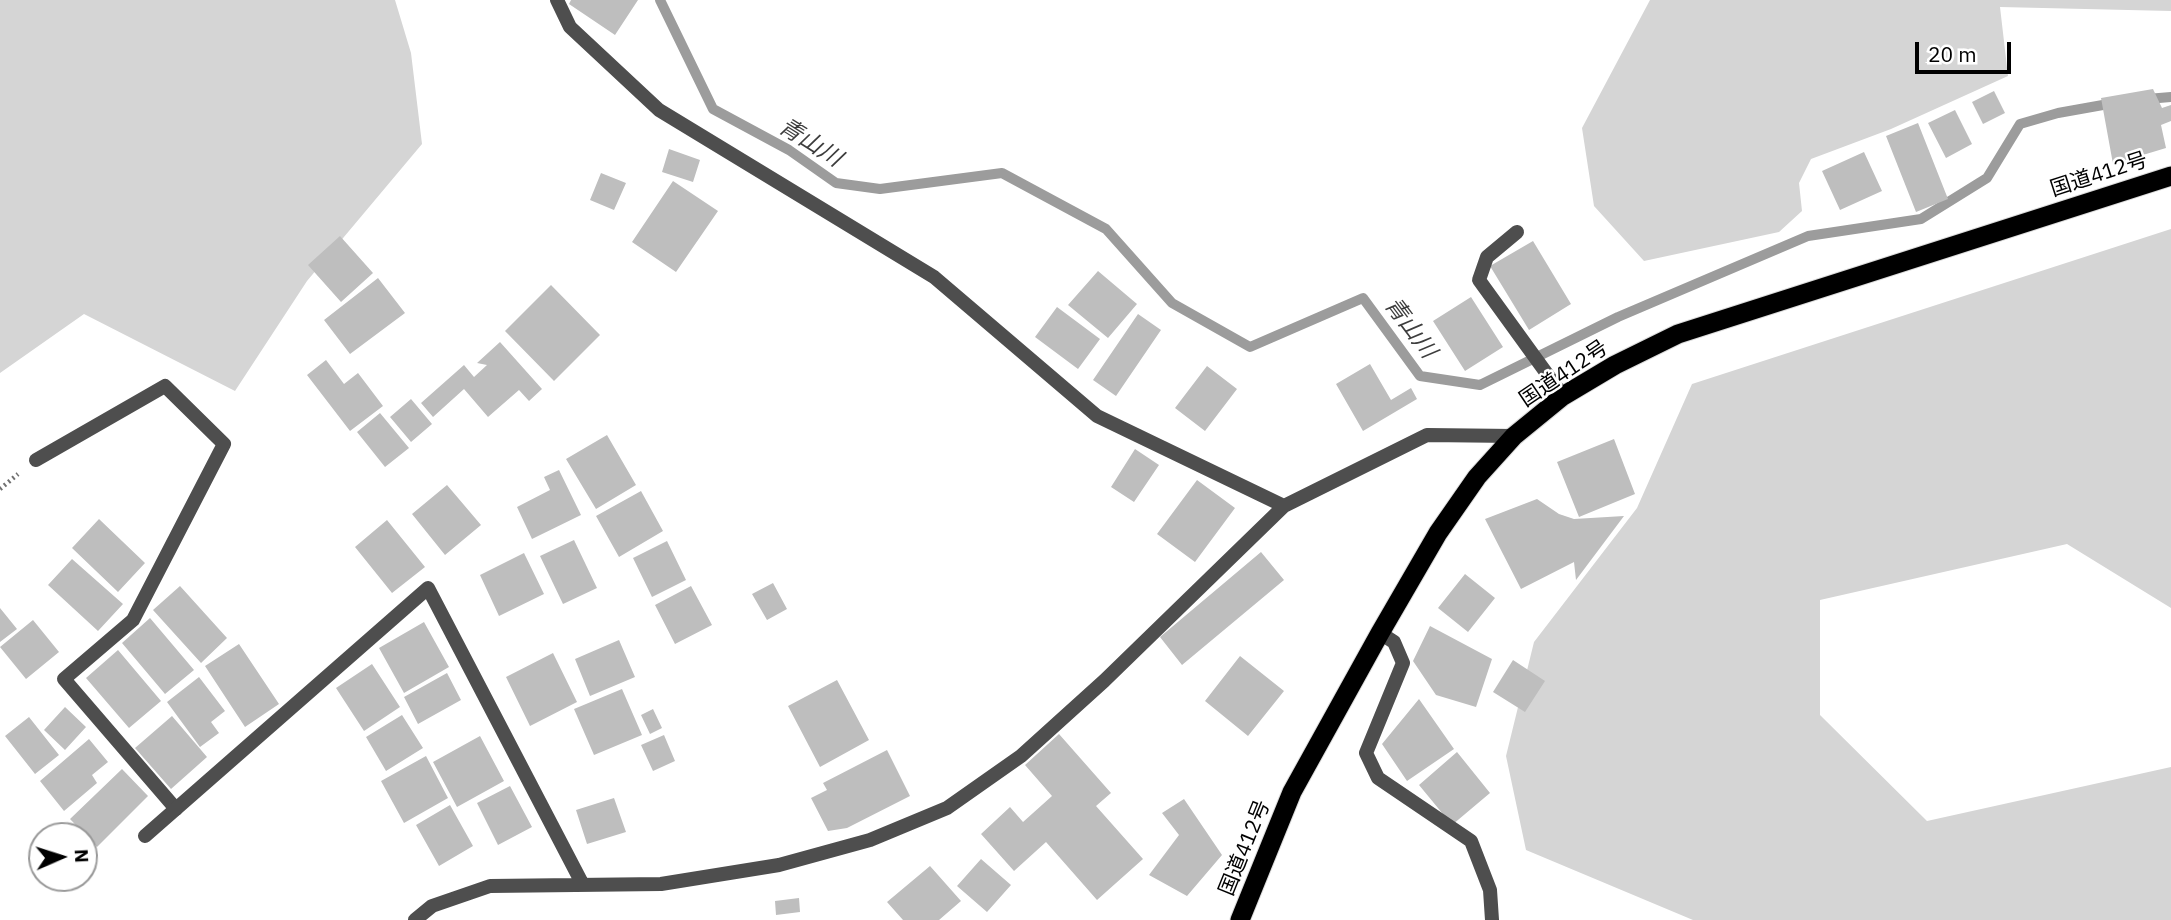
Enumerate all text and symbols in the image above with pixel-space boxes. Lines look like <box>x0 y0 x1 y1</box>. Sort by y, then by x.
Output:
scale bar <box>1919 28 2015 72</box>
text: 20 m <box>1928 40 1977 68</box>
water label: 青山川 <box>773 113 847 173</box>
street label: 国道412号 <box>2047 147 2151 203</box>
water label: 青山川 <box>1378 292 1442 364</box>
street label: 国道412号 <box>1515 335 1613 413</box>
street label: 国道412号 <box>1214 797 1276 899</box>
north arrow <box>28 822 98 892</box>
text: N <box>70 848 94 863</box>

